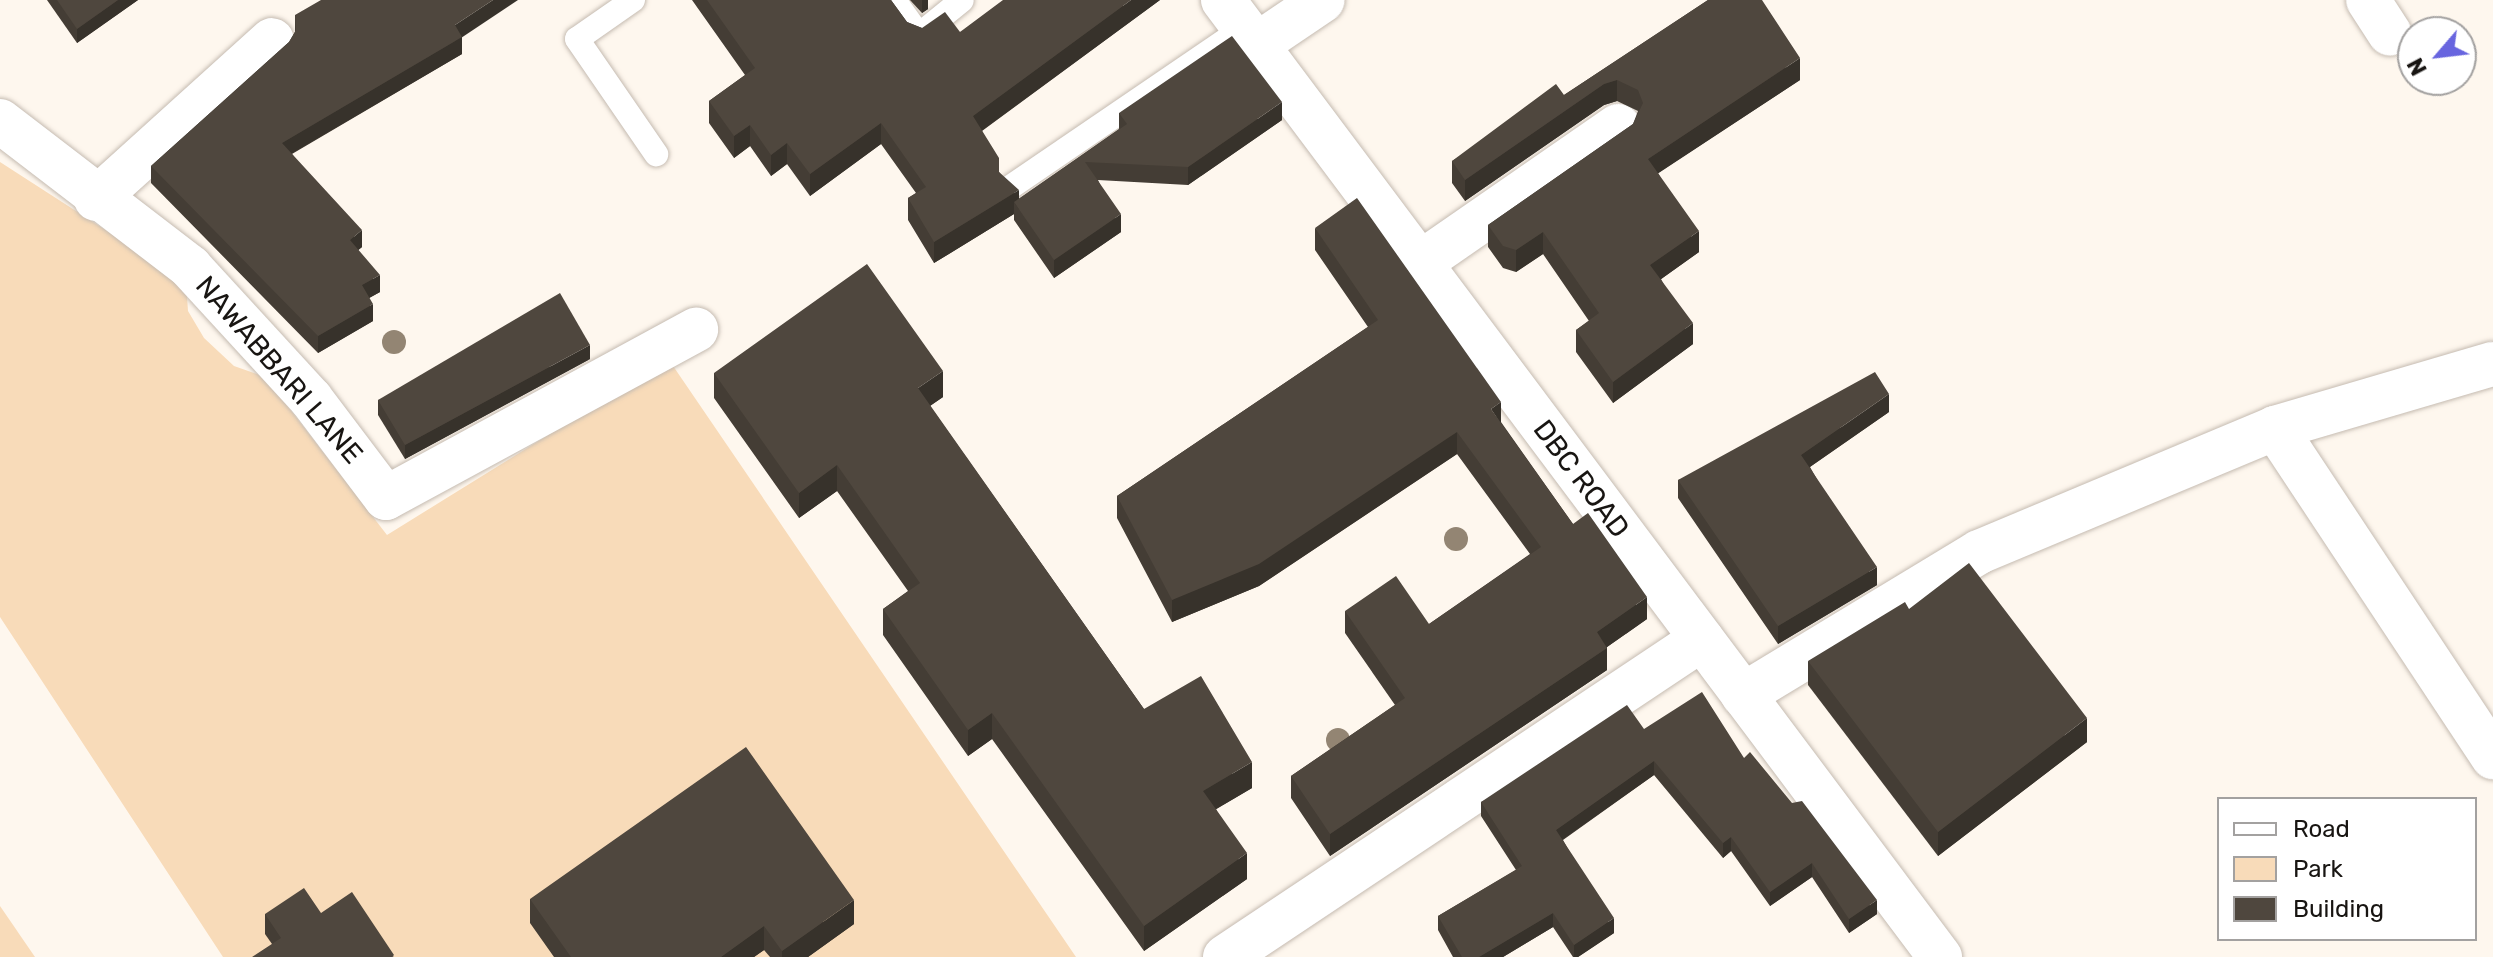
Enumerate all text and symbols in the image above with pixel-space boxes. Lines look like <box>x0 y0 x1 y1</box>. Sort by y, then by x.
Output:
north arrow <box>2397 16 2477 96</box>
text: N <box>2402 53 2433 80</box>
street label: NAWABBARI LANE <box>188 269 370 471</box>
street label: DBC ROAD <box>1526 414 1636 544</box>
legend <box>2217 797 2477 941</box>
text: Road <box>2293 815 2350 843</box>
text: Park <box>2293 855 2343 883</box>
text: Building <box>2293 895 2384 923</box>

